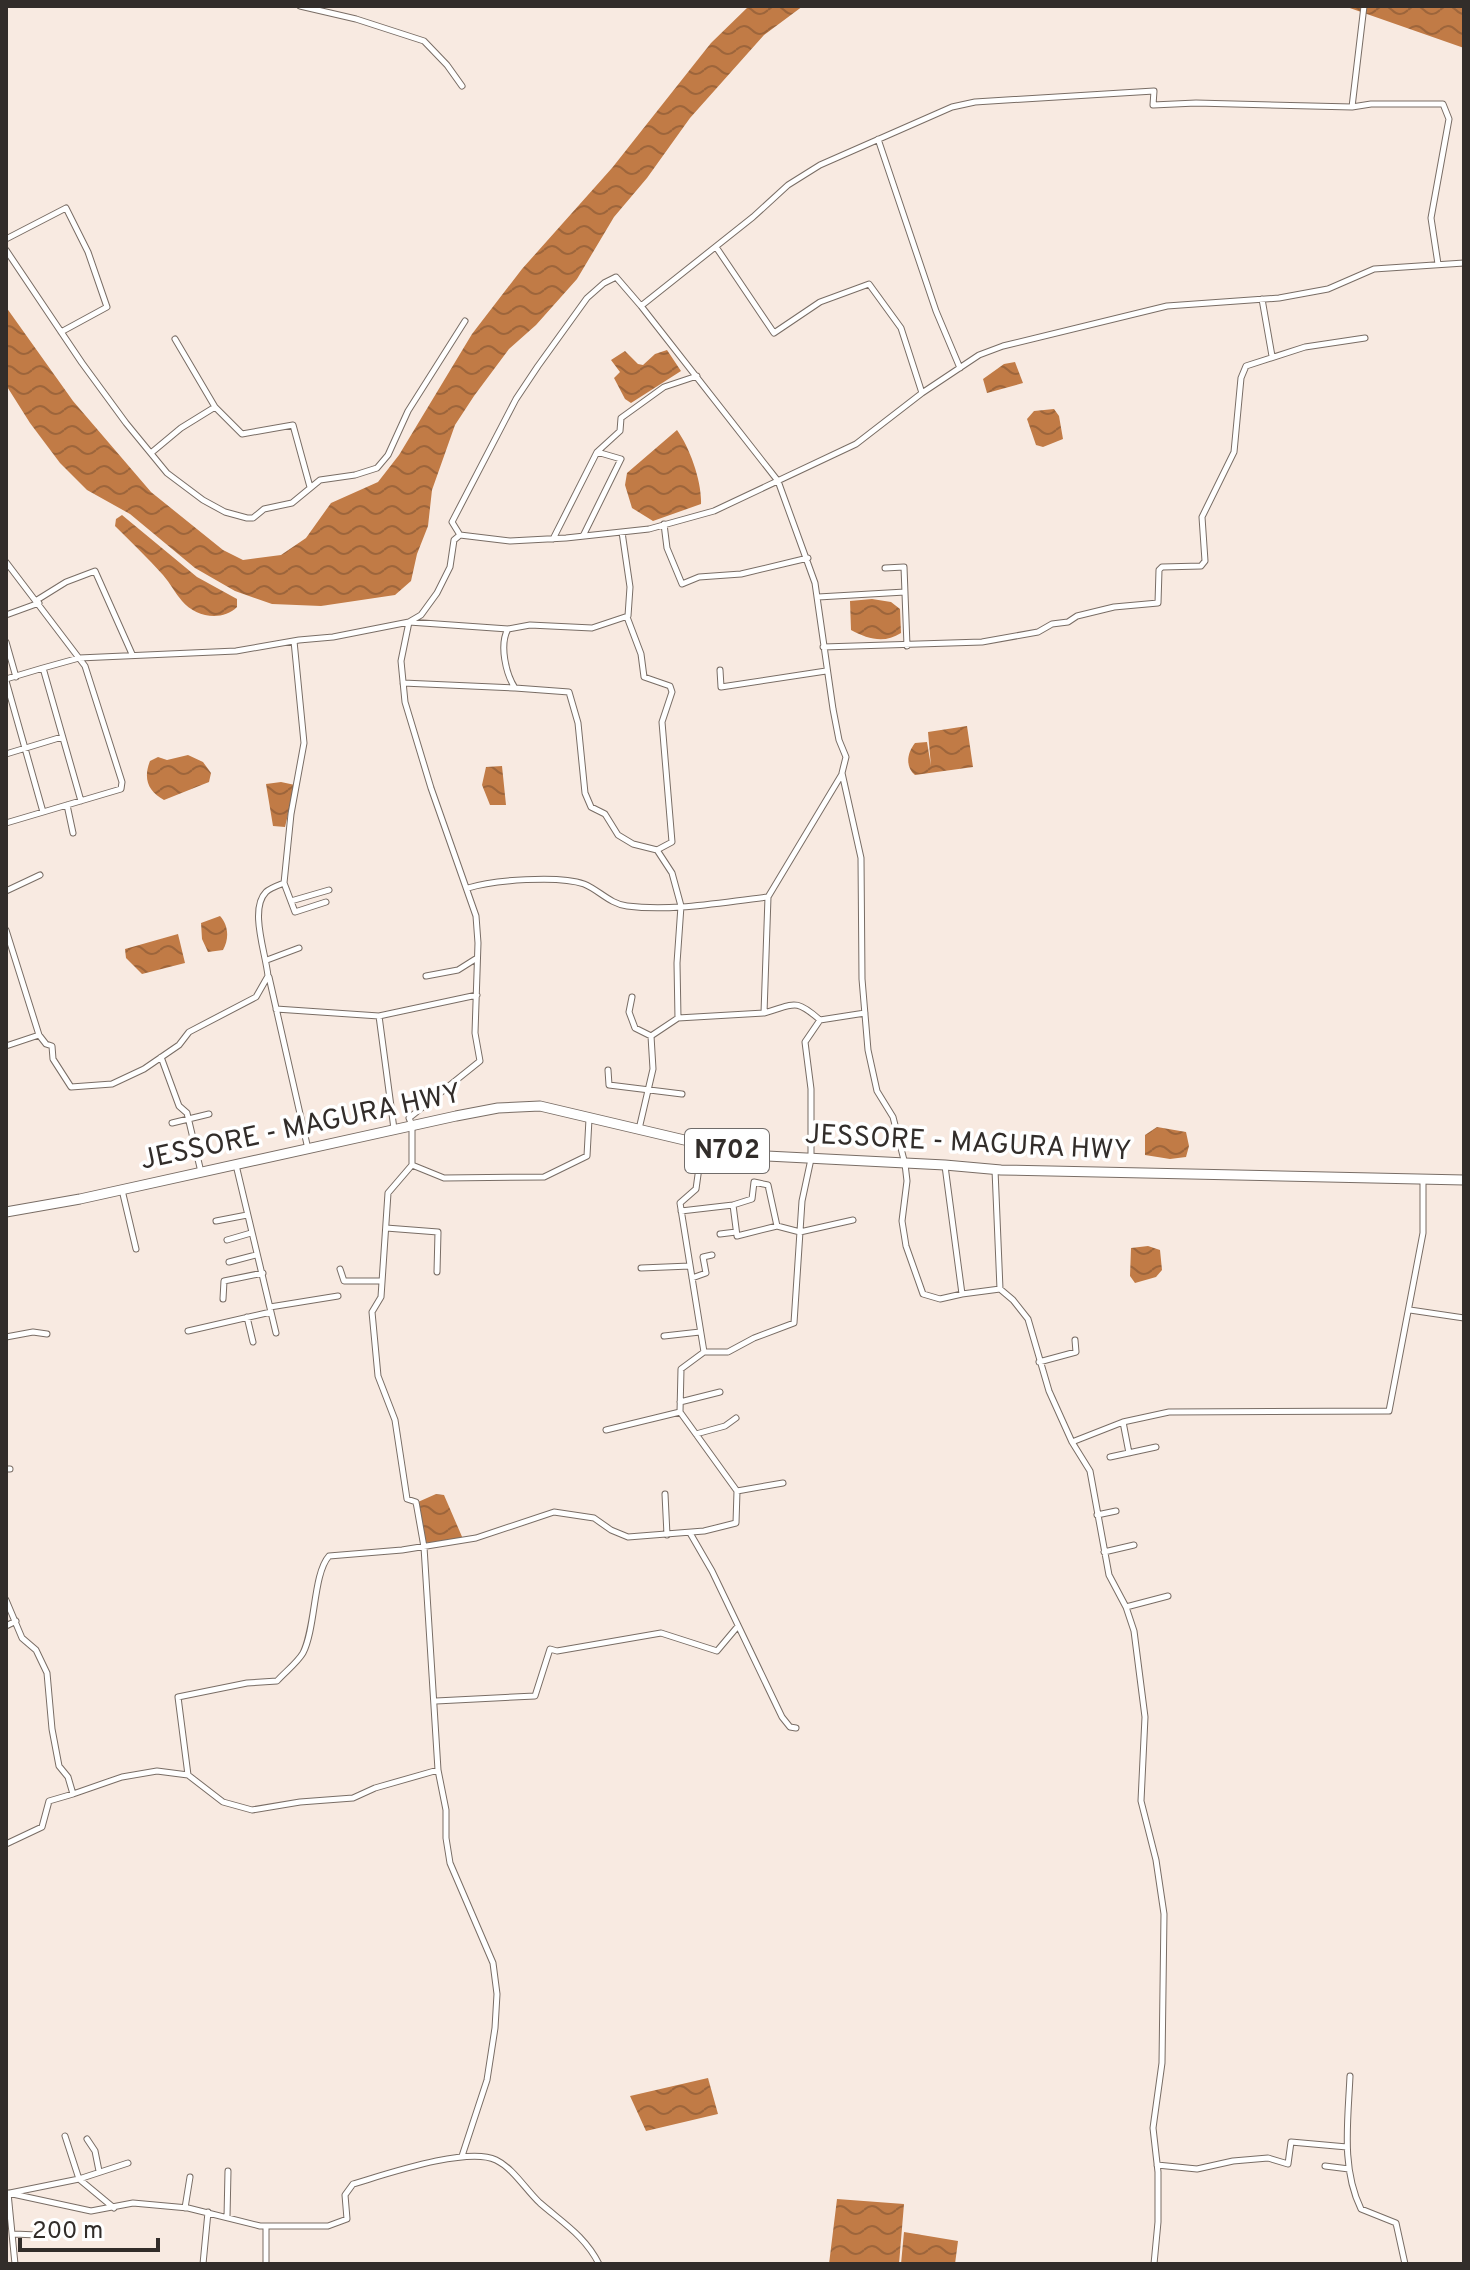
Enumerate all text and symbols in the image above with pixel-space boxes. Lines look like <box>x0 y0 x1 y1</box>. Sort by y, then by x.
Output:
street label: JESSORE - MAGURA HWY <box>137 1076 465 1180</box>
street label: JESSORE - MAGURA HWY <box>804 1117 1132 1171</box>
road number: N702 <box>685 1129 769 1173</box>
scale bar <box>20 2202 158 2252</box>
text: 200 m <box>32 2217 103 2247</box>

